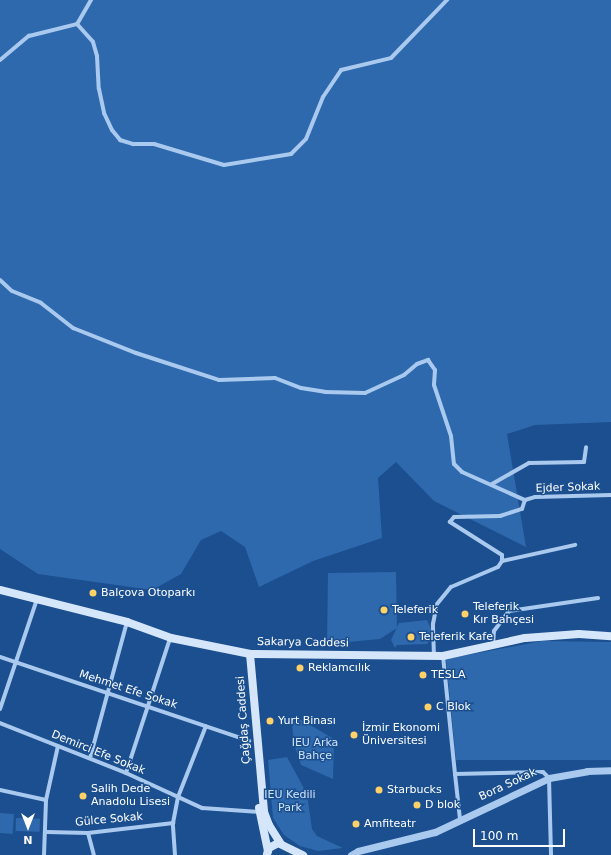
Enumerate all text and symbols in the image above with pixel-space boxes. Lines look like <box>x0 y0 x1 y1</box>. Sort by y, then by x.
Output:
street label: Ejder Sokak <box>535 480 601 496</box>
place label: Balçova Otoparkı <box>101 586 195 600</box>
marker: Balçova Otoparkı <box>88 588 98 598</box>
place label: Teleferik Kır Bahçesi <box>473 601 534 627</box>
place label: Teleferik <box>392 603 438 617</box>
marker: Teleferik <box>379 605 389 615</box>
marker: Teleferik Kır Bahçesi <box>460 609 470 619</box>
place label: Teleferik Kafe <box>419 630 493 644</box>
marker: Teleferik Kafe <box>406 632 416 642</box>
street label: Sakarya Caddesi <box>257 636 349 650</box>
place label: Reklamcılık <box>308 661 370 675</box>
marker: Reklamcılık <box>295 663 305 673</box>
street label: Mehmet Efe Sokak <box>77 668 179 712</box>
place label: TESLA <box>431 668 466 682</box>
marker: TESLA <box>418 670 428 680</box>
street label: Çağdaş Caddesi <box>234 675 254 765</box>
place label: C Blok <box>436 700 471 714</box>
marker: C Blok <box>423 702 433 712</box>
place label: Yurt Binası <box>278 714 336 728</box>
marker: Yurt Binası <box>265 716 275 726</box>
place label: İzmir Ekonomi Üniversitesi <box>362 722 440 748</box>
street label: Demirci Efe Sokak <box>49 728 147 778</box>
marker: İzmir Ekonomi Üniversitesi <box>349 730 359 740</box>
park label: IEU Arka Bahçe <box>292 737 338 763</box>
street label: Bora Sokak <box>477 766 539 804</box>
place label: Salih Dede Anadolu Lisesi <box>91 783 170 809</box>
place label: Starbucks <box>387 783 442 797</box>
marker: Starbucks <box>374 785 384 795</box>
park label: IEU Kedili Park <box>264 789 316 815</box>
marker: Salih Dede Anadolu Lisesi <box>78 791 88 801</box>
place label: D blok <box>425 798 460 812</box>
marker: D blok <box>412 800 422 810</box>
north arrow <box>8 807 48 847</box>
street label: Gülce Sokak <box>75 810 143 830</box>
place label: Amfiteatr <box>364 817 416 831</box>
marker: Amfiteatr <box>351 819 361 829</box>
scale bar <box>475 821 567 847</box>
text: 100 m <box>480 829 518 843</box>
text: N <box>23 833 33 846</box>

